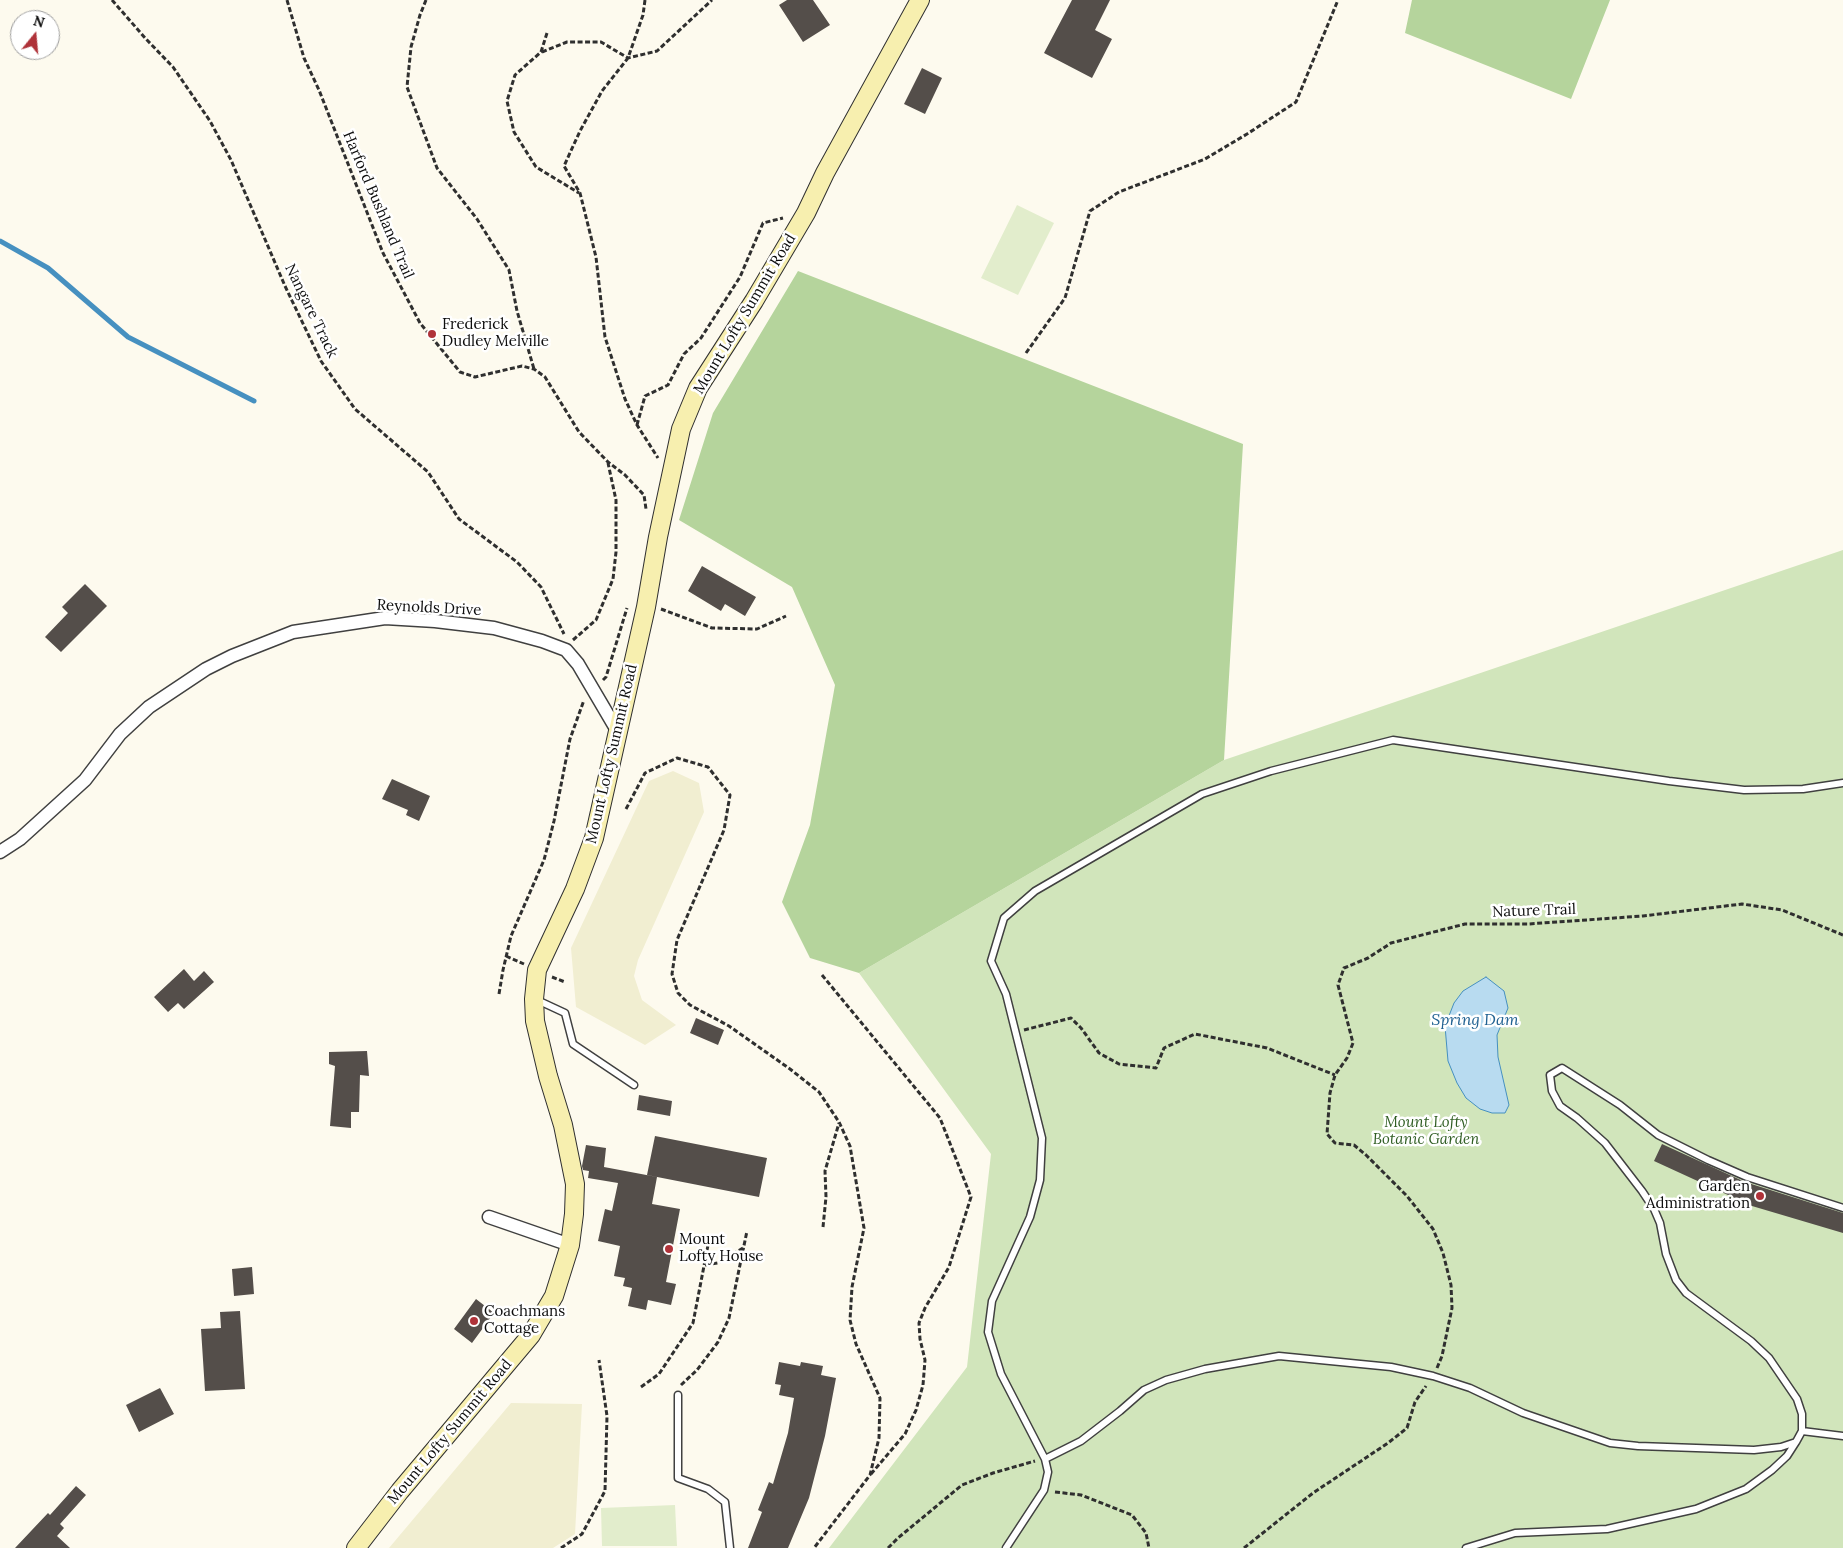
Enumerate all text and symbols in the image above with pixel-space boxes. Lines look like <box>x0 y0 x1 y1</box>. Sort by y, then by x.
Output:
north arrow <box>10 10 60 60</box>
text: N <box>31 11 47 32</box>
street label: Harford Bushland Trail <box>339 128 417 282</box>
street label: Mount Lofty Summit Road <box>690 231 800 397</box>
street label: Nangare Track <box>281 261 341 361</box>
place label: Frederick Dudley Melville <box>442 316 549 351</box>
marker: Frederick Dudley Melville <box>426 328 438 340</box>
street label: Reynolds Drive <box>376 596 482 620</box>
street label: Mount Lofty Summit Road <box>583 663 641 845</box>
street label: Nature Trail <box>1492 901 1576 921</box>
water label: Spring Dam <box>1431 1010 1519 1030</box>
park label: Mount Lofty Botanic Garden <box>1373 1114 1479 1149</box>
place label: Garden Administration <box>1646 1178 1750 1213</box>
marker: Garden Administration <box>1754 1190 1766 1202</box>
place label: Mount Lofty House <box>679 1231 763 1266</box>
marker: Mount Lofty House <box>663 1243 675 1255</box>
place label: Coachmans Cottage <box>484 1303 565 1338</box>
marker: Coachmans Cottage <box>468 1315 480 1327</box>
street label: Mount Lofty Summit Road <box>384 1356 516 1508</box>

